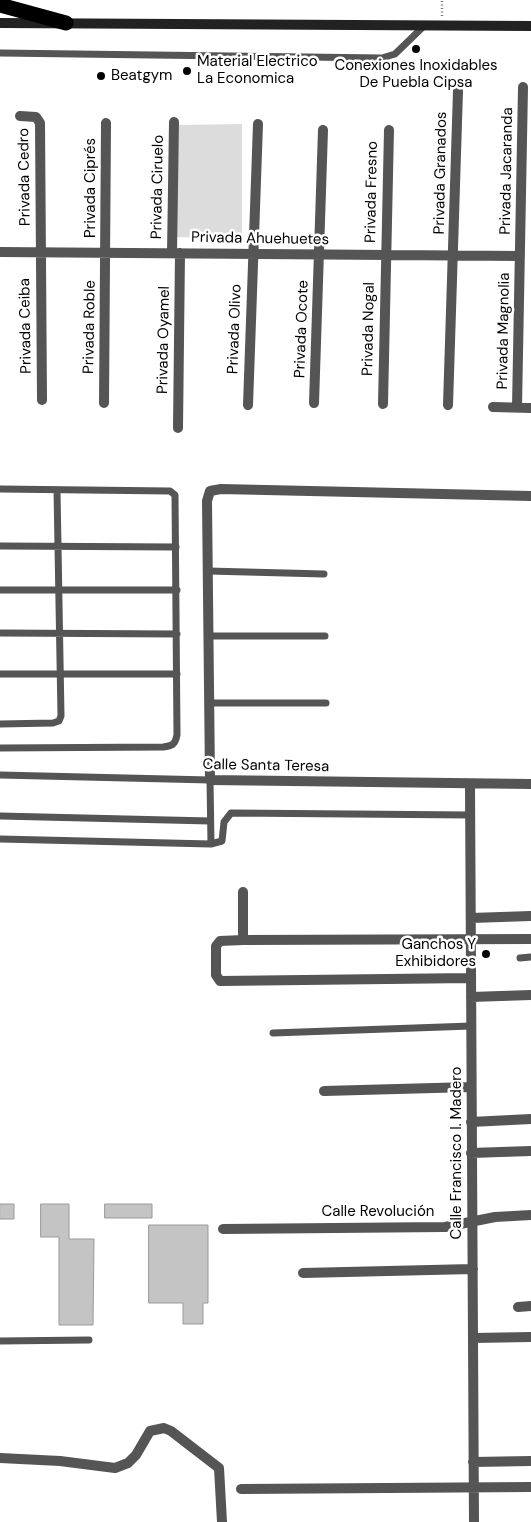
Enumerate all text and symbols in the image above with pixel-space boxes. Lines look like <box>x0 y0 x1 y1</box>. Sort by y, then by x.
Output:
marker: Conexiones Inoxidables De Puebla Cipsa <box>410 43 422 55</box>
place label: Material Electrico La Economica <box>197 53 318 88</box>
place label: Conexiones Inoxidables De Puebla Cipsa <box>334 57 498 92</box>
marker: Material Electrico La Economica <box>181 65 193 77</box>
place label: Beatgym <box>111 67 172 85</box>
marker: Beatgym <box>95 70 107 82</box>
street label: Privada Jacaranda <box>497 107 517 235</box>
street label: Privada Granados <box>431 111 451 235</box>
street label: Privada Cedro <box>15 128 35 226</box>
street label: Privada Ciruelo <box>148 135 168 239</box>
street label: Privada Ciprés <box>82 138 100 238</box>
street label: Privada Fresno <box>362 141 382 243</box>
street label: Privada Ahuehuetes <box>191 229 329 249</box>
street label: Privada Magnolia <box>494 272 514 390</box>
street label: Privada Ceiba <box>16 278 36 374</box>
street label: Privada Roble <box>80 280 100 374</box>
street label: Privada Ocote <box>291 280 313 378</box>
street label: Privada Nogal <box>359 282 379 376</box>
street label: Privada Olivo <box>224 284 246 374</box>
street label: Privada Oyamel <box>154 286 174 394</box>
street label: Calle Santa Teresa <box>203 756 329 776</box>
place label: Ganchos Y Exhibidores <box>395 936 476 971</box>
marker: Ganchos Y Exhibidores <box>480 948 492 960</box>
street label: Calle Francisco I. Madero <box>448 1067 466 1239</box>
street label: Calle Revolución <box>322 1203 434 1221</box>

